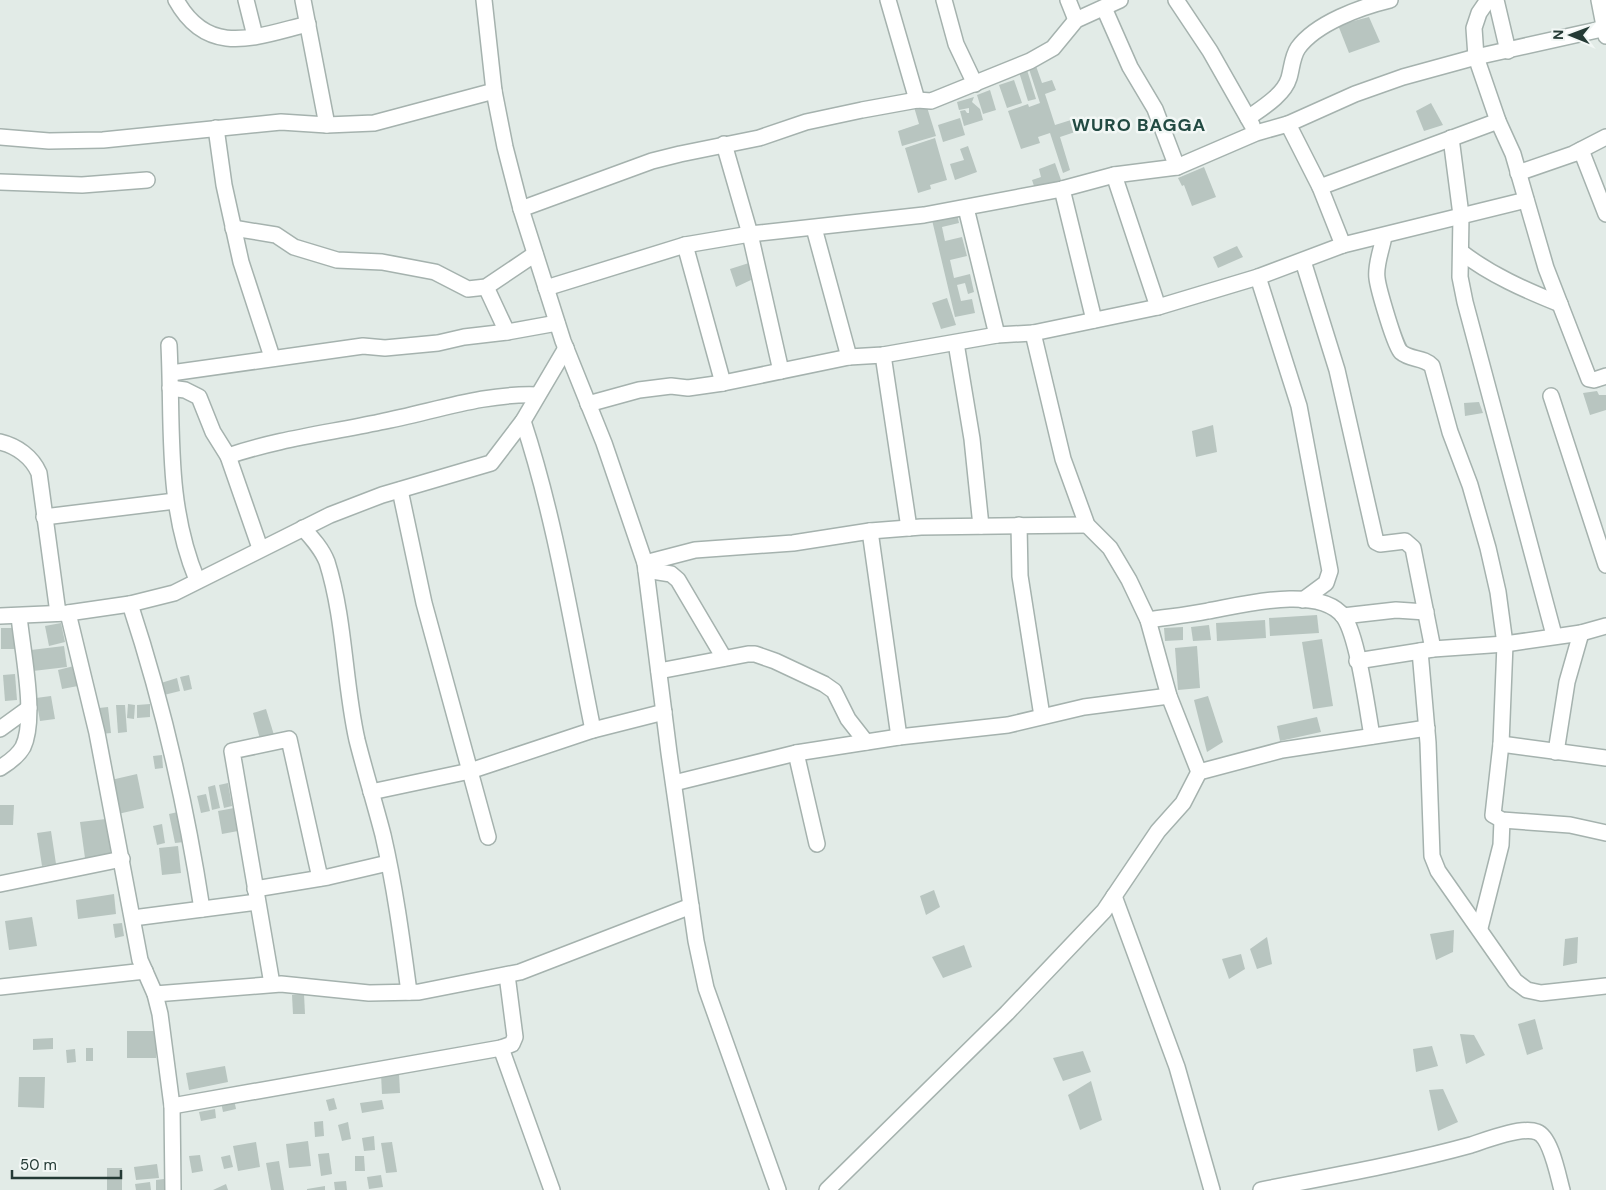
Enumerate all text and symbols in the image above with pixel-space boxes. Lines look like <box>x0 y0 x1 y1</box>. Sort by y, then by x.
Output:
north arrow <box>1546 10 1596 60</box>
text: N <box>1549 30 1567 40</box>
district label: WURO BAGGA <box>1072 113 1206 137</box>
scale bar <box>12 1148 121 1180</box>
text: 50 m <box>20 1155 57 1175</box>

